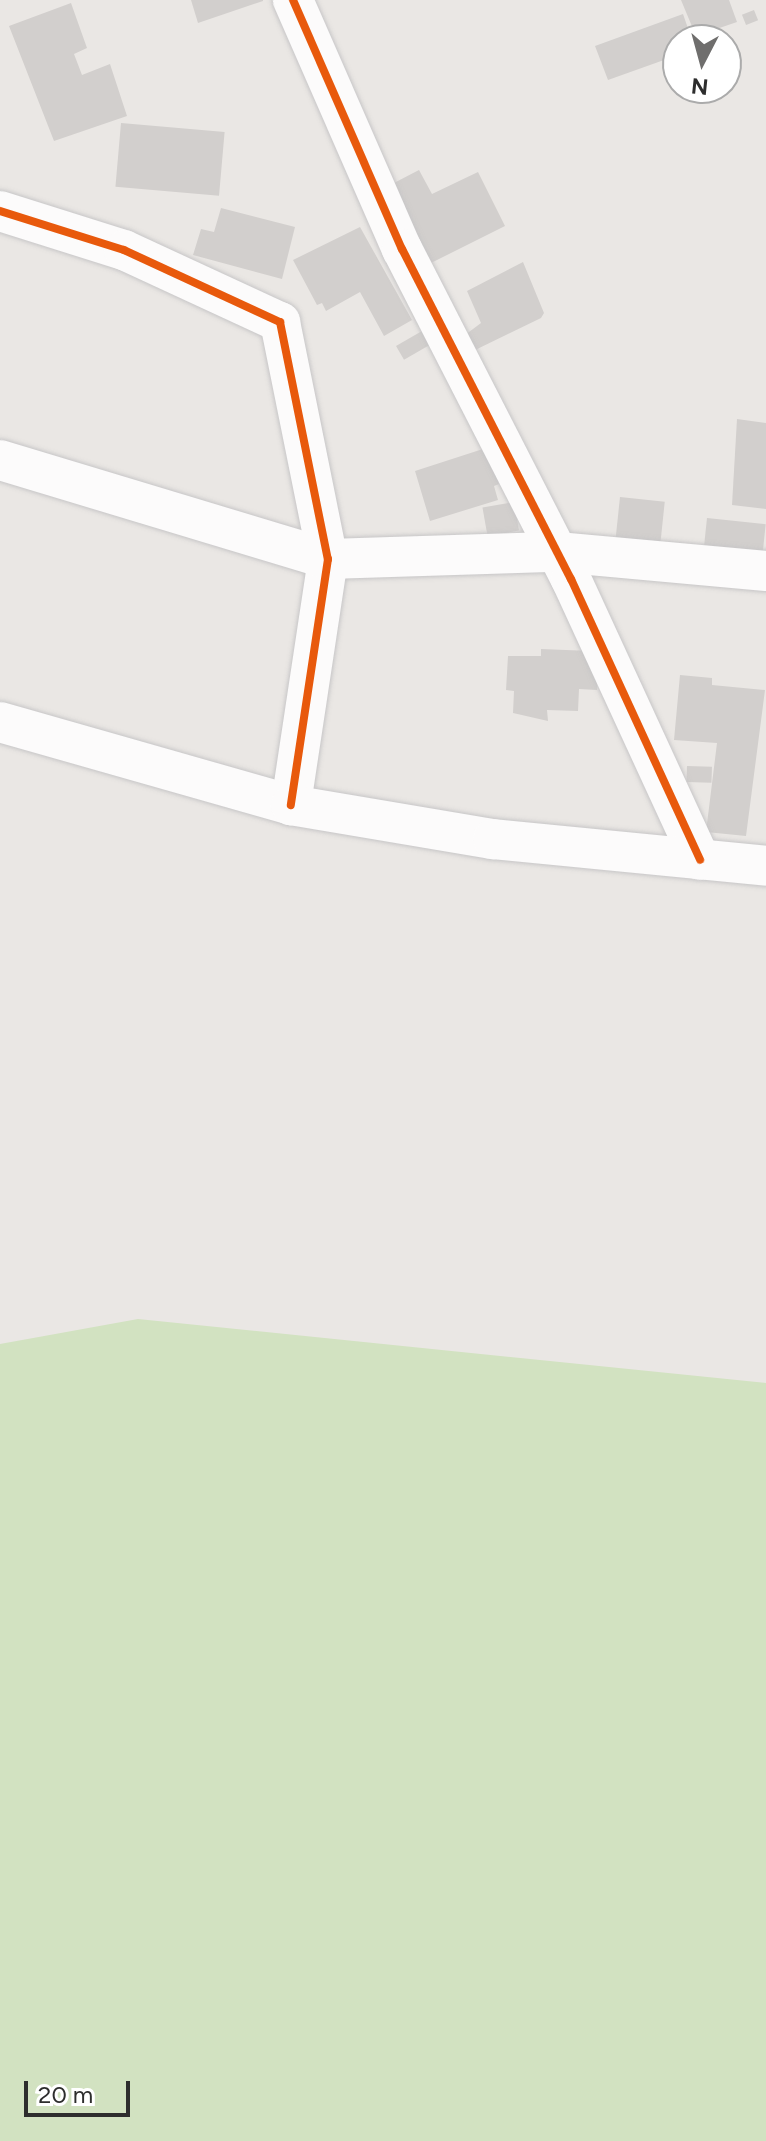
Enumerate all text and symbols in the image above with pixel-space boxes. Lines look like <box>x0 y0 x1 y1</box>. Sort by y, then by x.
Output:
north arrow <box>662 24 742 104</box>
text: N <box>690 72 710 101</box>
scale bar <box>28 2065 134 2115</box>
text: 20 m <box>38 2080 93 2109</box>

